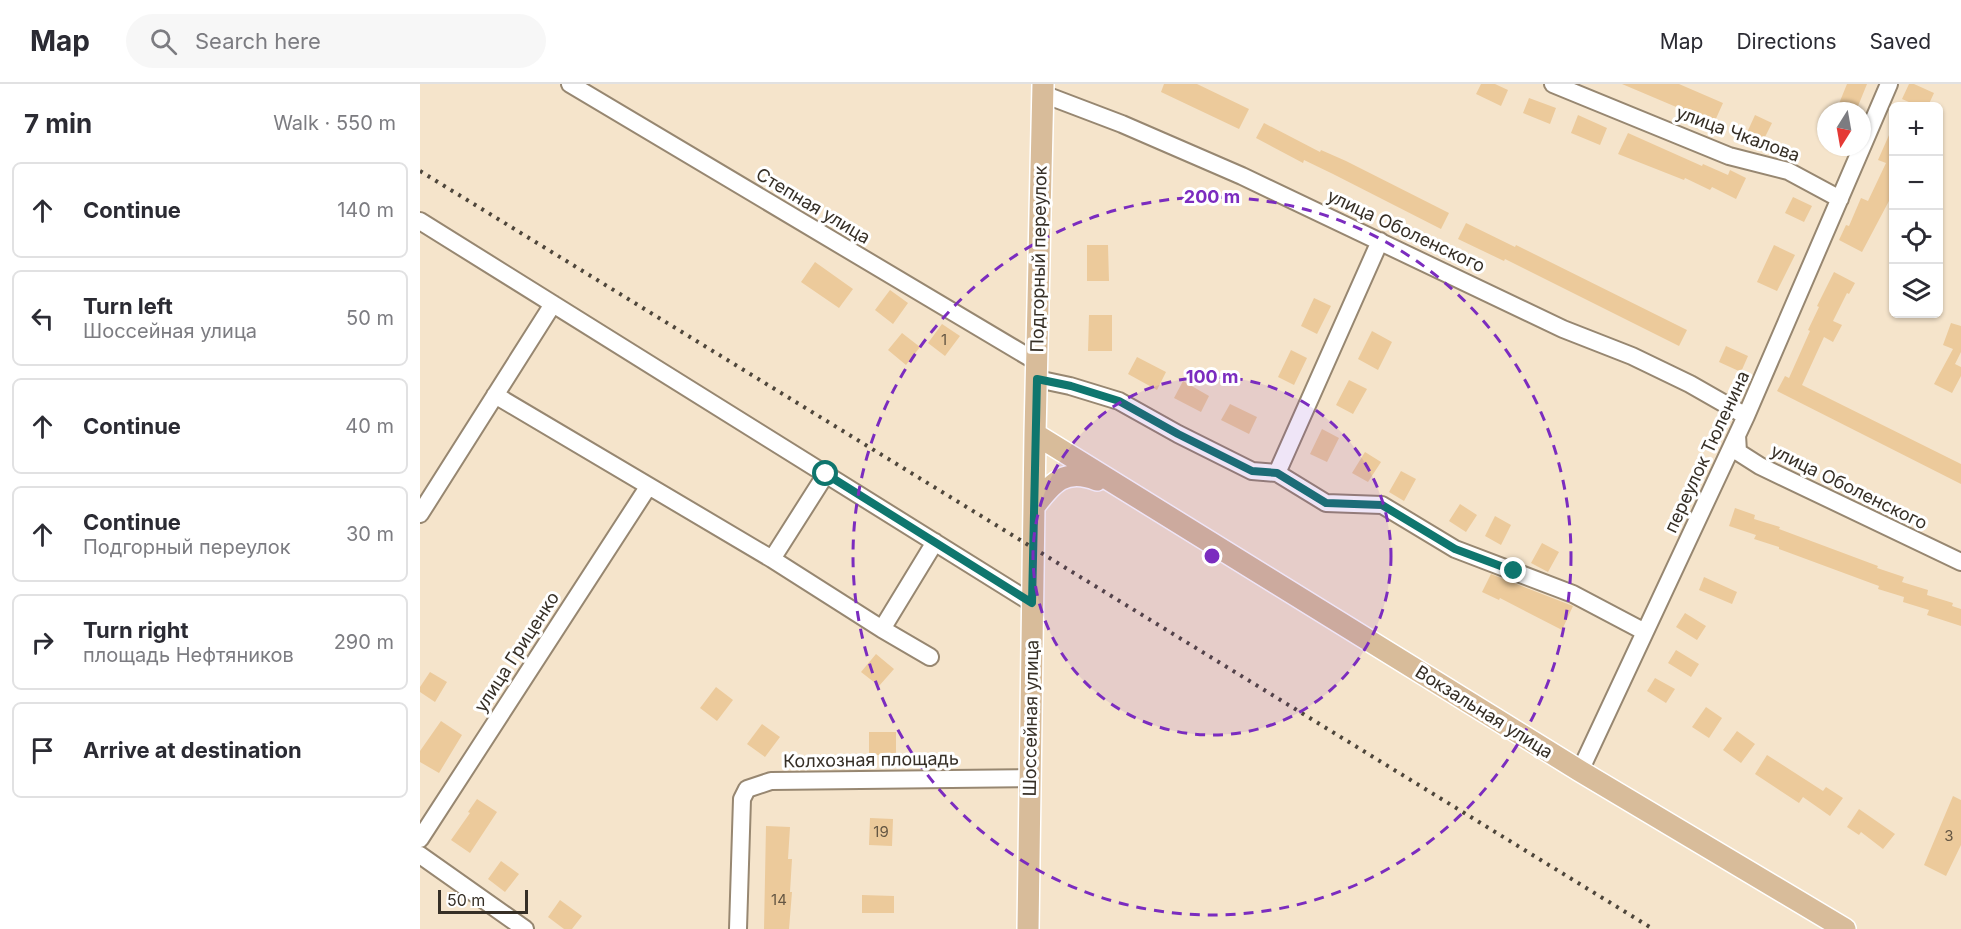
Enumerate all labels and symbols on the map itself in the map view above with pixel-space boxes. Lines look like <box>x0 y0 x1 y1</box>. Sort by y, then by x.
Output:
street label: улица Чкалова <box>1673 101 1803 166</box>
north arrow <box>1817 102 1871 156</box>
street label: Степная улица <box>752 163 874 248</box>
street label: Подгорный переулок <box>1026 165 1051 353</box>
street label: улица Оболенского <box>1324 185 1488 276</box>
text: 200 m <box>1184 186 1240 207</box>
house number: 1 <box>941 330 947 349</box>
text: 100 m <box>1186 366 1238 387</box>
street label: переулок Тюленина <box>1660 368 1753 536</box>
street label: улица Оболенского <box>1767 439 1931 534</box>
route start <box>812 460 838 486</box>
centre of rings <box>1202 546 1222 566</box>
route end <box>1500 557 1526 583</box>
street label: улица Гриценко <box>470 588 563 716</box>
street label: Шоссейная улица <box>1019 639 1042 797</box>
street label: Вокзальная улица <box>1412 661 1557 762</box>
street label: Колхозная площадь <box>783 747 959 772</box>
house number: 19 <box>873 822 889 841</box>
house number: 3 <box>1944 826 1954 845</box>
scale bar <box>438 887 528 914</box>
house number: 14 <box>771 890 787 909</box>

